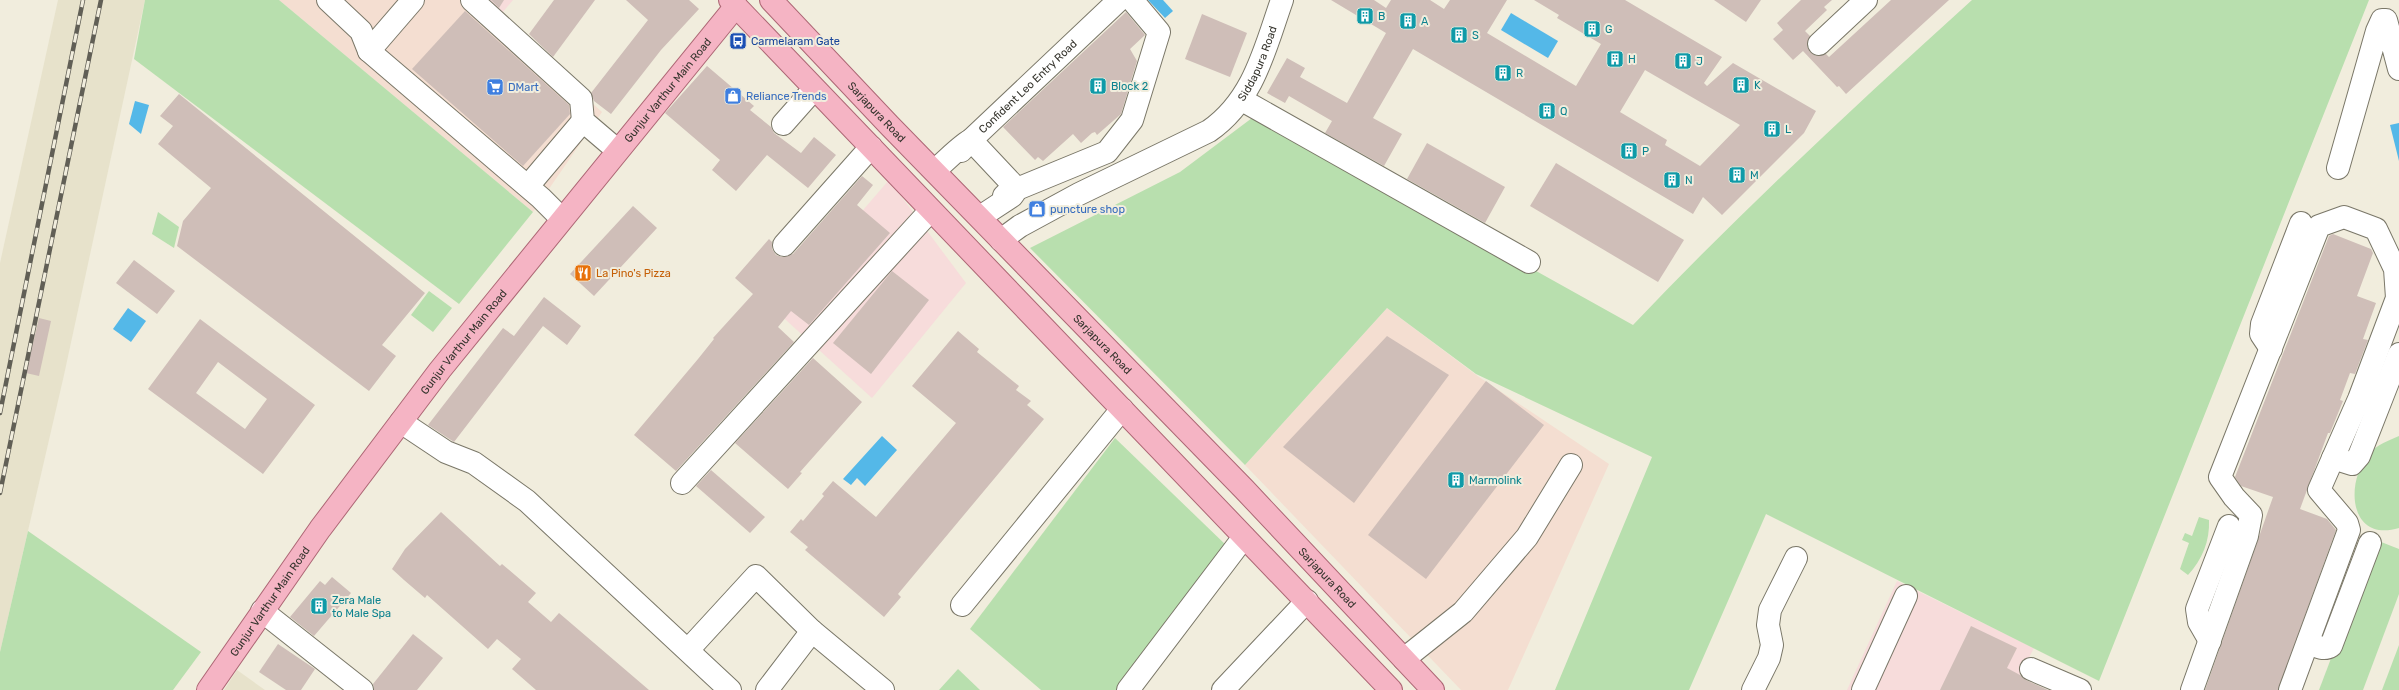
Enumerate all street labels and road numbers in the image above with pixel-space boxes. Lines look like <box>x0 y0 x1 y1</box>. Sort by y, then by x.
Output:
street label: Siddapura Road <box>1235 24 1279 103</box>
street label: Gunjur Varthur Main Road <box>621 35 714 145</box>
street label: Confident Leo Entry Road <box>976 37 1079 136</box>
street label: Sarjapura Road <box>845 79 908 145</box>
street label: Gunjur Varthur Main Road <box>418 287 509 397</box>
street label: Sarjapura Road <box>1071 312 1135 377</box>
street label: Gunjur Varthur Main Road <box>227 544 312 659</box>
street label: Sarjapura Road <box>1296 545 1359 611</box>

